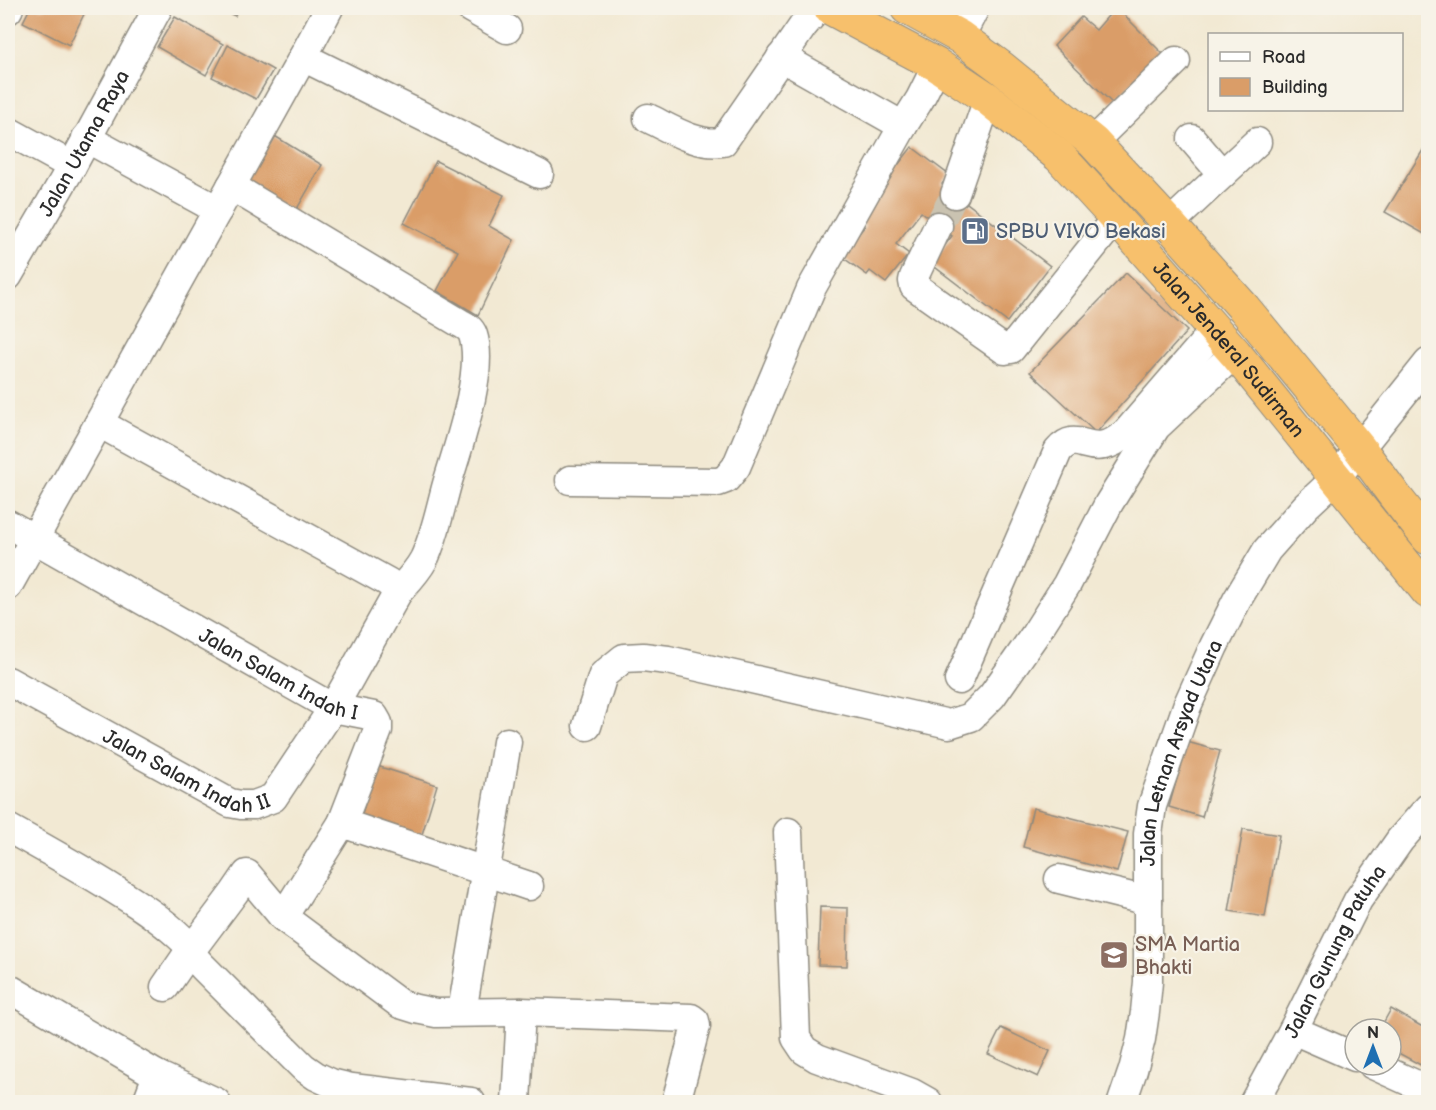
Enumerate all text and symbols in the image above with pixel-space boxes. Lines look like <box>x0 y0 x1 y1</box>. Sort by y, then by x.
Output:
legend <box>1208 33 1403 111</box>
text: Road <box>1262 47 1306 68</box>
street label: Jalan Utama Raya <box>34 66 135 221</box>
text: Building <box>1262 77 1328 98</box>
fuel station icon: SPBU VIVO Bekasi <box>959 215 991 247</box>
place label: SPBU VIVO Bekasi <box>996 220 1166 244</box>
street label: Jalan Jenderal Sudirman <box>1147 257 1309 443</box>
street label: Jalan Salam Indah I <box>194 623 360 726</box>
street label: Jalan Letnan Arsyad Utara <box>1137 636 1228 866</box>
street label: Jalan Salam Indah II <box>98 724 274 818</box>
street label: Jalan Gunung Patuha <box>1280 861 1392 1043</box>
place label: SMA Martia Bhakti <box>1135 933 1240 980</box>
school or university icon: SMA Martia Bhakti <box>1098 939 1130 971</box>
north arrow <box>1343 1017 1403 1077</box>
text: N <box>1367 1024 1379 1043</box>

